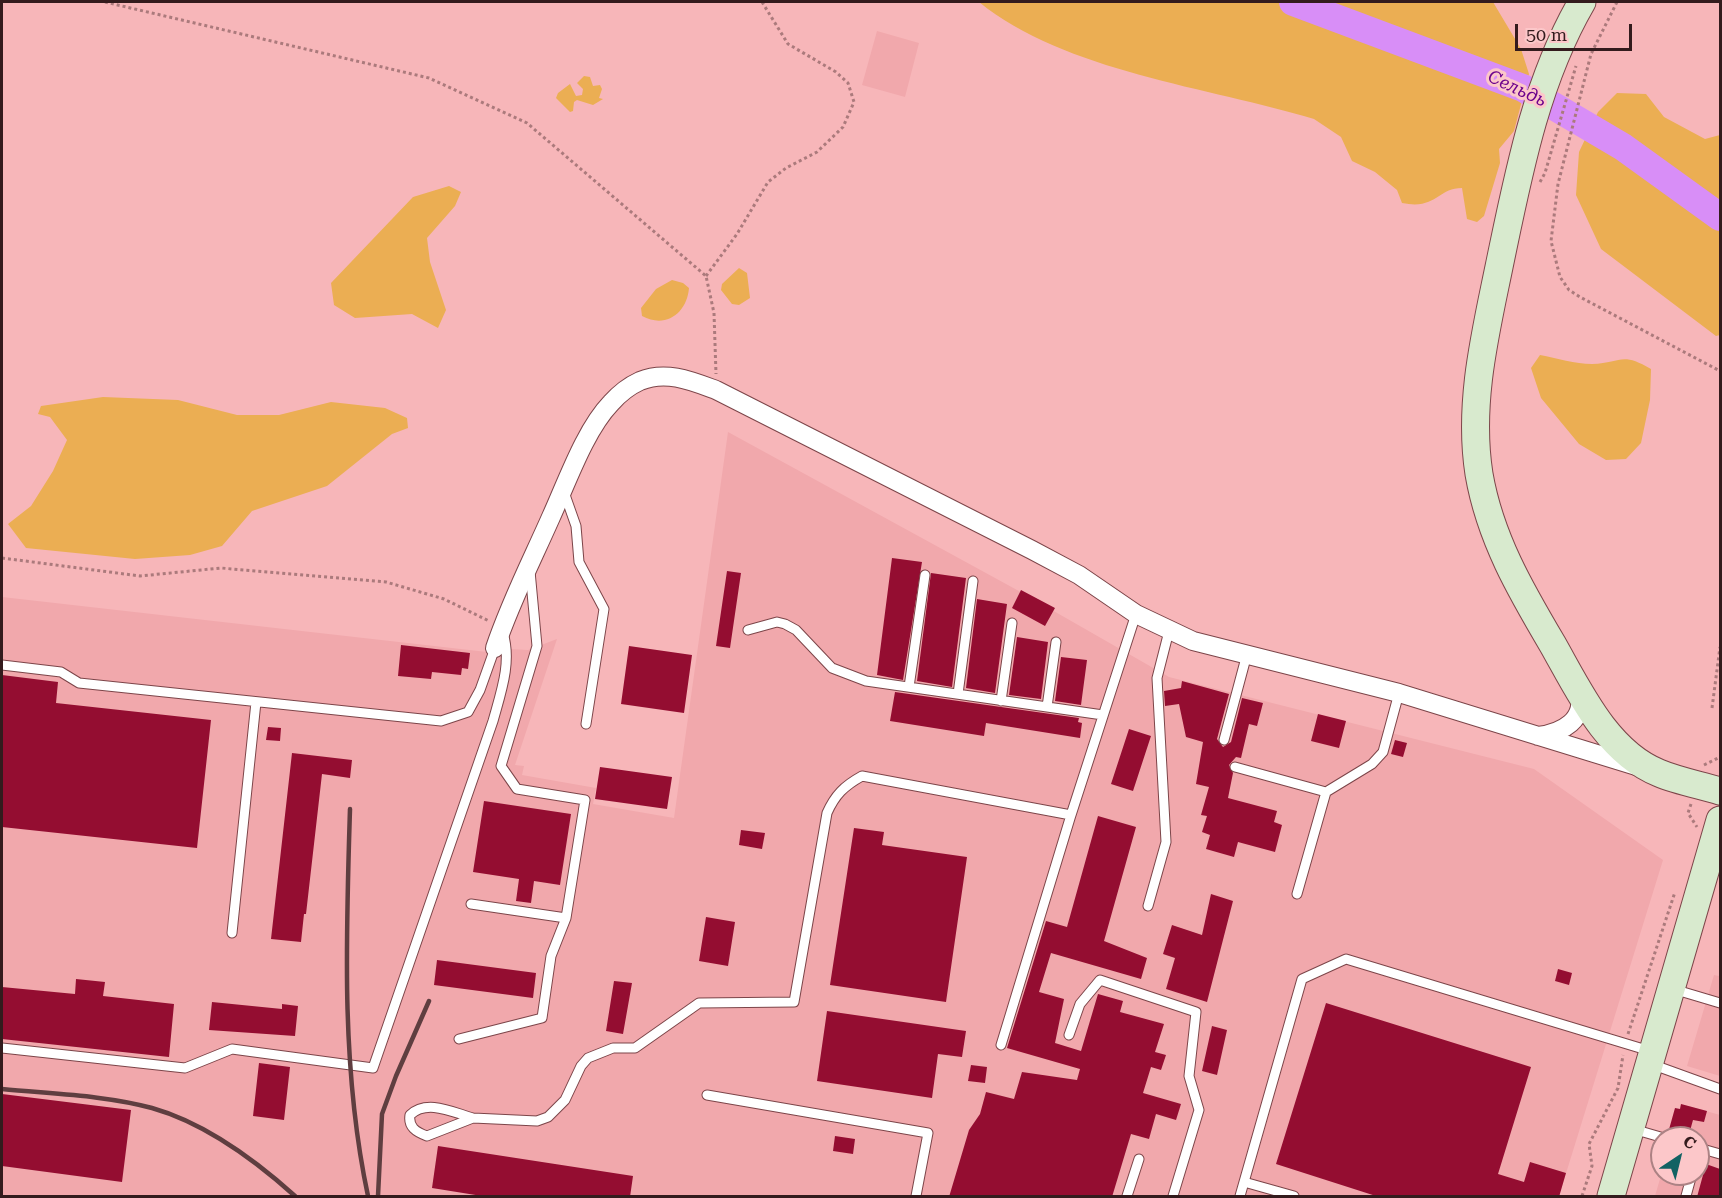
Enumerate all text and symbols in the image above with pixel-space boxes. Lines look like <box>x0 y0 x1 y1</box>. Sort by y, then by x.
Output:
scale bar <box>1518 12 1635 50</box>
text: 50 m <box>1526 24 1567 45</box>
water label: Сельдь <box>1484 66 1550 112</box>
north arrow <box>1650 1126 1710 1186</box>
text: С <box>1679 1131 1699 1153</box>

